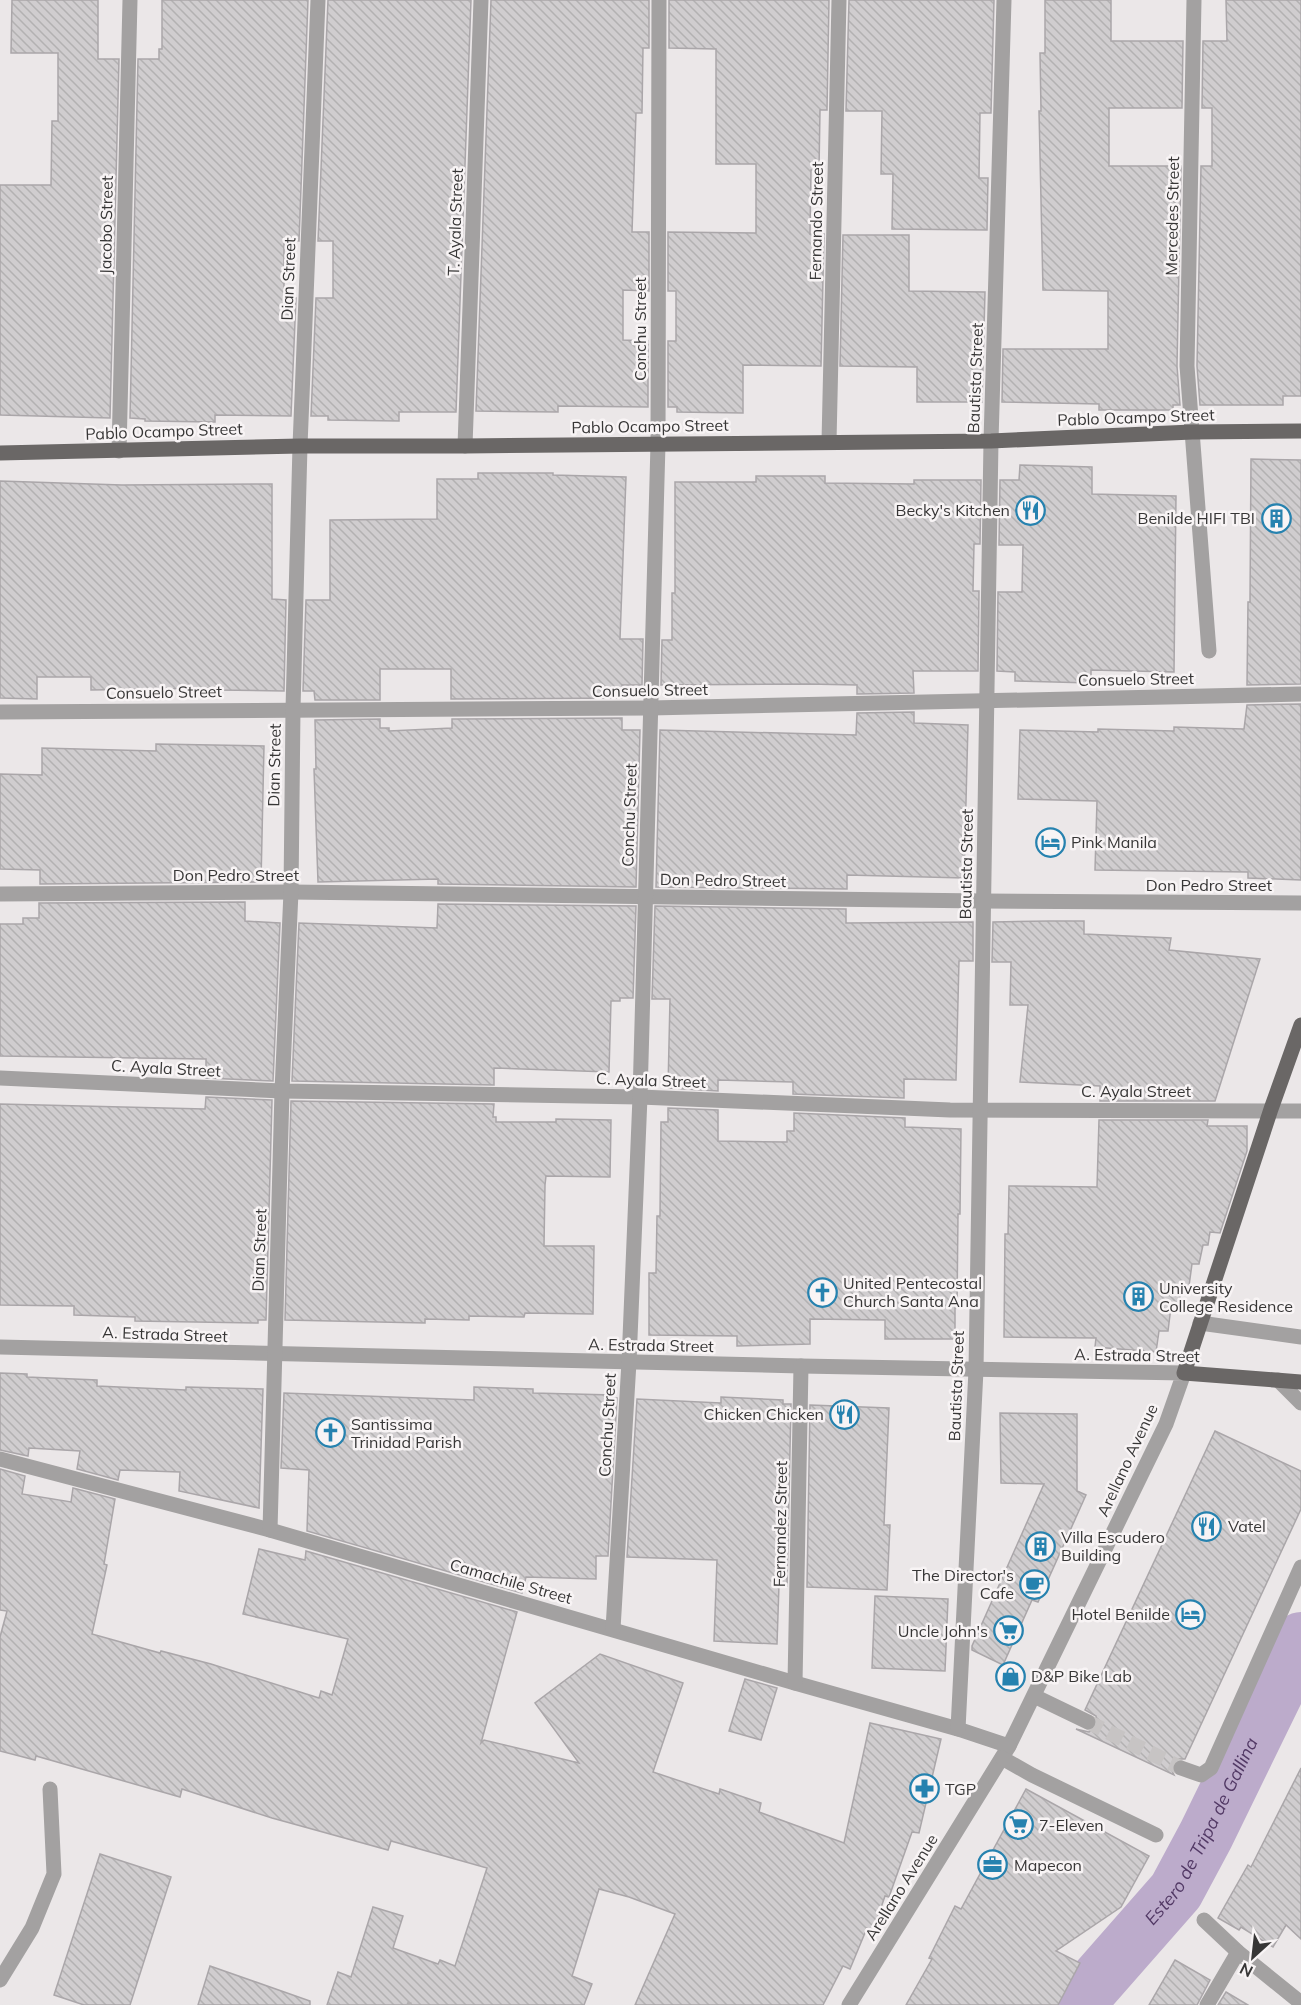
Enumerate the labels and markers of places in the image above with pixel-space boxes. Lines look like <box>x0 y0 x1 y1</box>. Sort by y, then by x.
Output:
restaurant icon: Becky's Kitchen <box>1015 494 1047 526</box>
place label: Becky's Kitchen <box>896 500 1010 520</box>
building icon: Benilde HIFI TBI <box>1260 502 1292 534</box>
place label: Benilde HIFI TBI <box>1138 508 1255 528</box>
hotel icon: Pink Manila <box>1034 826 1066 858</box>
place label: Pink Manila <box>1071 832 1157 852</box>
place label: United Pentecostal Church Santa Ana <box>843 1273 982 1311</box>
church icon: United Pentecostal Church Santa Ana <box>806 1276 838 1308</box>
place label: University College Residence <box>1159 1278 1293 1316</box>
building icon: University College Residence <box>1122 1281 1154 1313</box>
restaurant icon: Chicken Chicken <box>829 1398 861 1430</box>
place label: Chicken Chicken <box>703 1404 824 1424</box>
place label: Santissima Trinidad Parish <box>351 1414 462 1452</box>
church icon: Santissima Trinidad Parish <box>314 1417 346 1449</box>
restaurant icon: Vatel <box>1191 1510 1223 1542</box>
place label: Vatel <box>1228 1516 1266 1536</box>
place label: Villa Escudero Building <box>1061 1527 1165 1565</box>
building icon: Villa Escudero Building <box>1024 1530 1056 1562</box>
place label: The Director's Cafe <box>912 1565 1014 1603</box>
cafe icon: The Director's Cafe <box>1019 1568 1051 1600</box>
hotel icon: Hotel Benilde <box>1175 1598 1207 1630</box>
place label: Hotel Benilde <box>1072 1604 1170 1624</box>
supermarket icon: Uncle John's <box>993 1615 1025 1647</box>
place label: Uncle John's <box>898 1621 988 1641</box>
shop icon: D&P Bike Lab <box>994 1660 1026 1692</box>
place label: D&P Bike Lab <box>1031 1666 1132 1686</box>
pharmacy icon: TGP <box>908 1773 940 1805</box>
place label: TGP <box>945 1779 976 1799</box>
supermarket icon: 7-Eleven <box>1002 1809 1034 1841</box>
place label: 7-Eleven <box>1039 1815 1104 1835</box>
office icon: Mapecon <box>977 1849 1009 1881</box>
place label: Mapecon <box>1014 1855 1082 1875</box>

